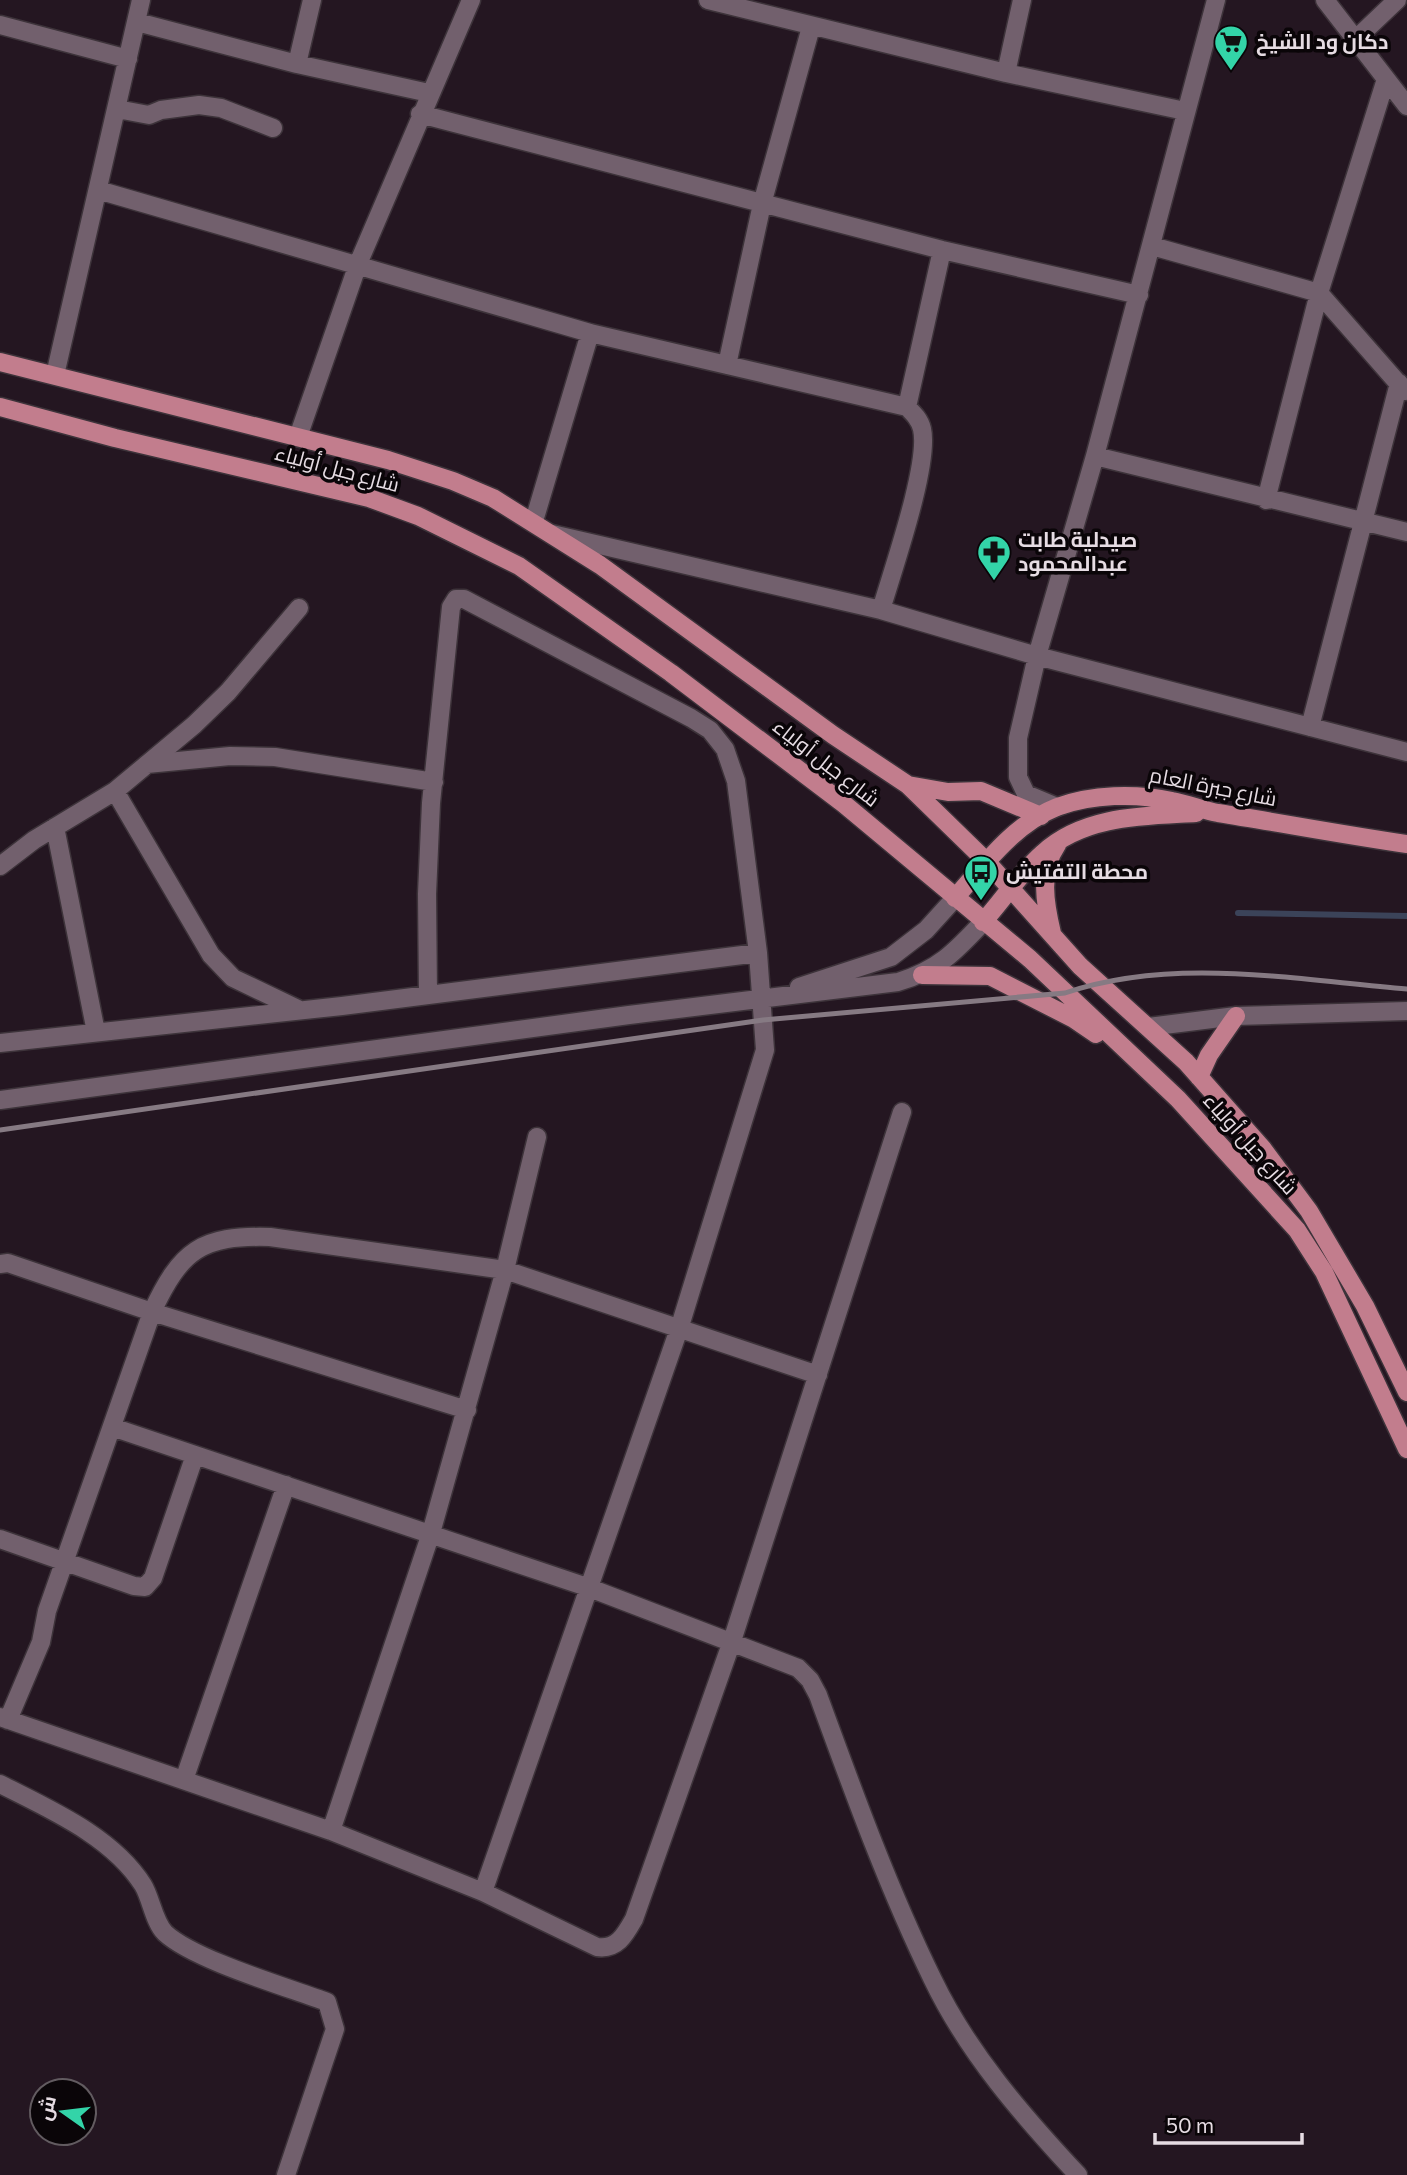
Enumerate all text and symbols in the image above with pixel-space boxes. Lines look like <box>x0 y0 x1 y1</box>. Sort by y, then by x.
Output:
supermarket icon: دكان ود الشيخ <box>1212 23 1250 72</box>
place label: دكان ود الشيخ <box>1256 28 1388 56</box>
street label: شارع جبل أولياء <box>272 439 402 499</box>
place label: صيدلية طابت عبدالمحمود <box>1018 526 1137 577</box>
pharmacy icon: صيدلية طابت عبدالمحمود <box>975 533 1013 582</box>
street label: شارع جبل أولياء <box>767 713 885 813</box>
street label: شارع جبرة العام <box>1147 761 1279 813</box>
bus stop icon: محطة التفتيش <box>962 853 1000 902</box>
place label: محطة التفتيش <box>1006 858 1148 884</box>
street label: شارع جبل أولياء <box>1197 1087 1303 1201</box>
north arrow <box>28 2077 98 2147</box>
text: ش <box>32 2093 61 2123</box>
scale bar <box>1155 2102 1302 2146</box>
text: 50 m <box>1166 2112 1214 2137</box>

